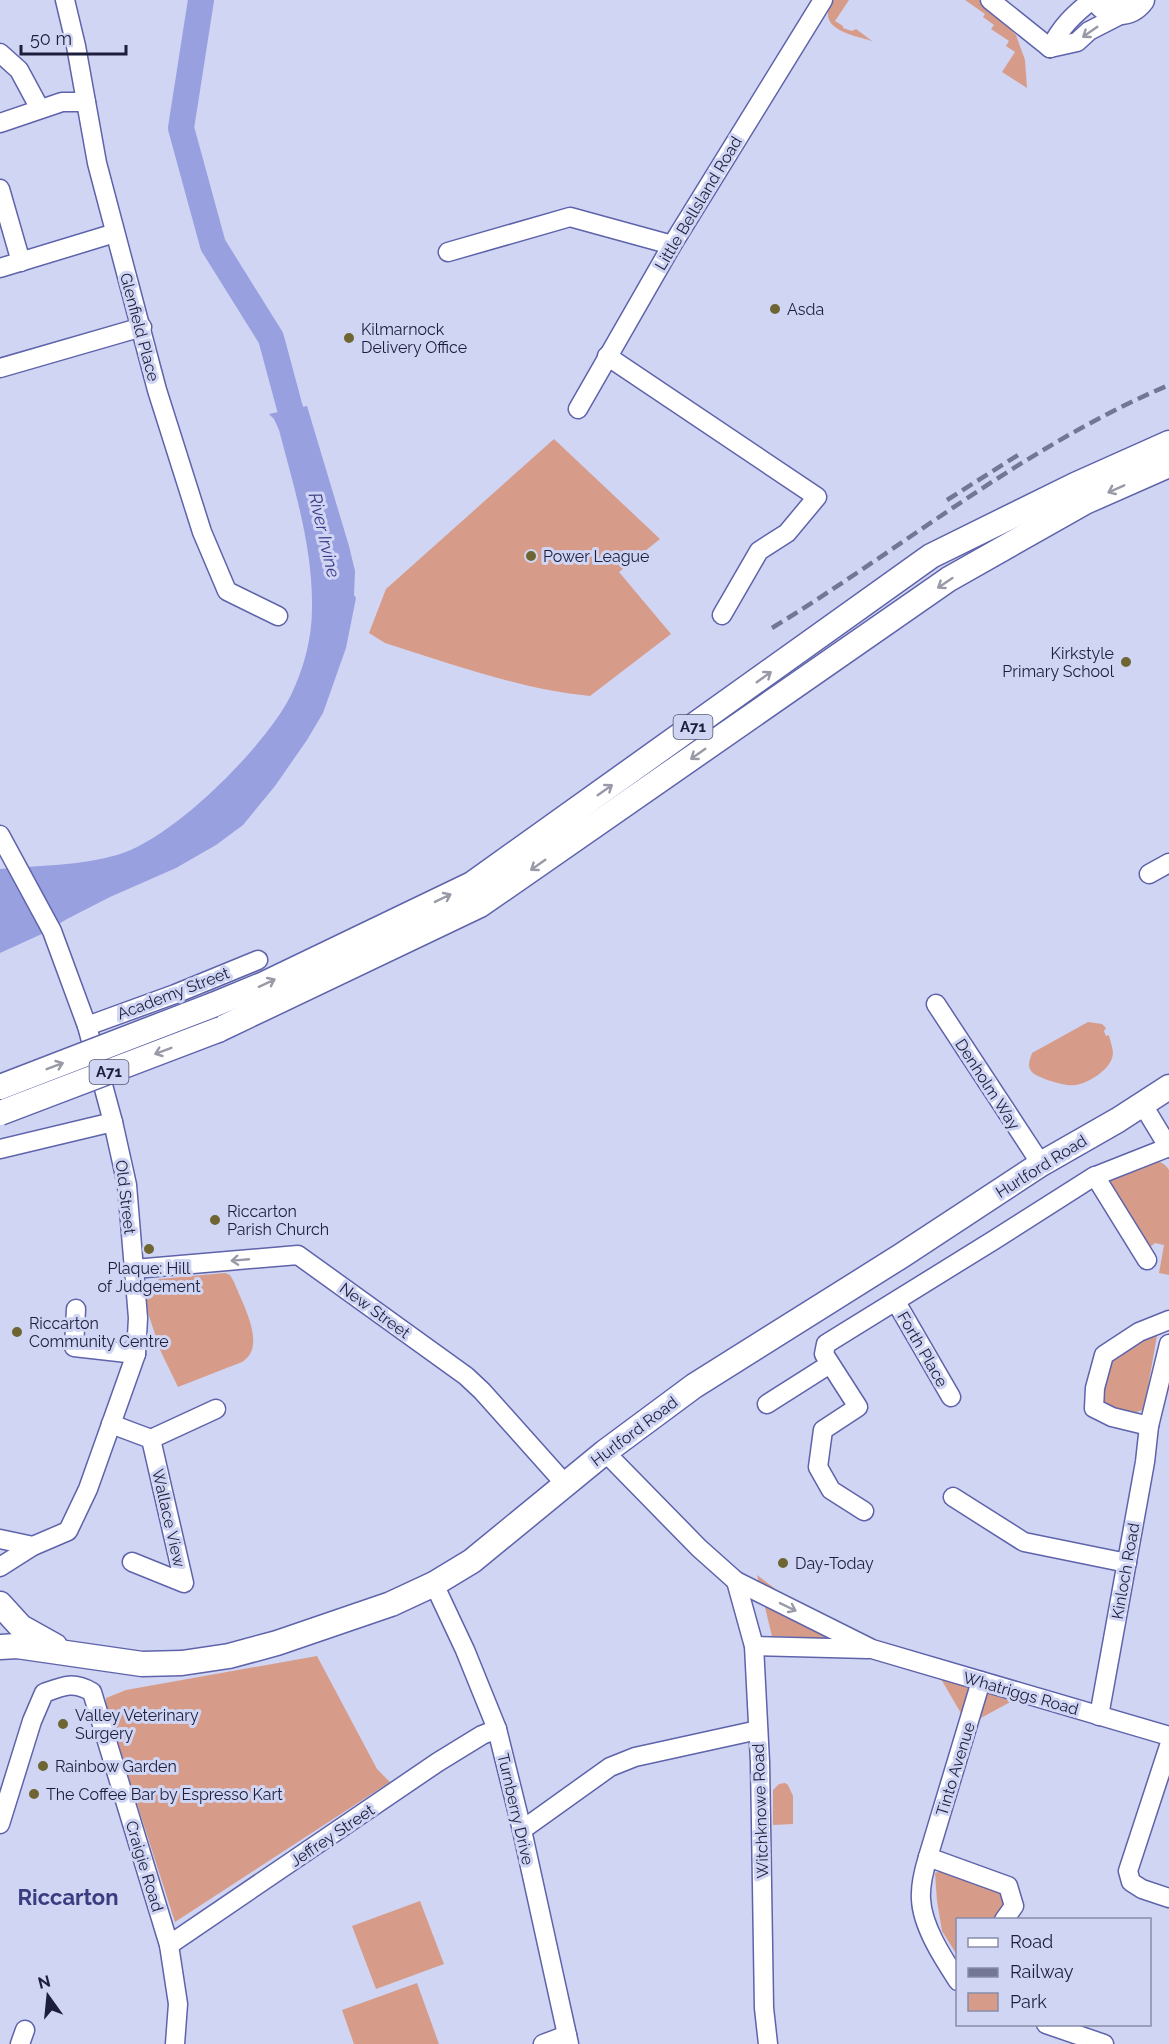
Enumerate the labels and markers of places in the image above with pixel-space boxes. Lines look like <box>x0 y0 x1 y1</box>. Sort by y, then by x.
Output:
place label: Asda <box>787 300 824 319</box>
marker: Asda <box>768 302 782 316</box>
place label: Kilmarnock Delivery Office <box>361 320 467 357</box>
marker: Kilmarnock Delivery Office <box>342 331 356 345</box>
place label: Power League <box>543 547 650 566</box>
marker: Power League <box>524 549 538 563</box>
place label: Kirkstyle Primary School <box>1002 644 1115 681</box>
marker: Kirkstyle Primary School <box>1119 655 1133 669</box>
place label: Riccarton Parish Church <box>227 1202 329 1239</box>
marker: Riccarton Parish Church <box>208 1213 222 1227</box>
marker: Plaque: Hill of Judgement <box>142 1242 156 1256</box>
place label: Plaque: Hill of Judgement <box>97 1259 201 1296</box>
place label: Riccarton Community Centre <box>29 1314 169 1351</box>
marker: Riccarton Community Centre <box>10 1325 24 1339</box>
place label: Day-Today <box>795 1554 874 1573</box>
marker: Day-Today <box>776 1556 790 1570</box>
place label: Valley Veterinary Surgery <box>75 1706 199 1743</box>
marker: Valley Veterinary Surgery <box>56 1717 70 1731</box>
place label: Rainbow Garden <box>55 1757 177 1776</box>
marker: Rainbow Garden <box>36 1759 50 1773</box>
place label: The Coffee Bar by Espresso Kart <box>46 1785 283 1804</box>
marker: The Coffee Bar by Espresso Kart <box>27 1787 41 1801</box>

